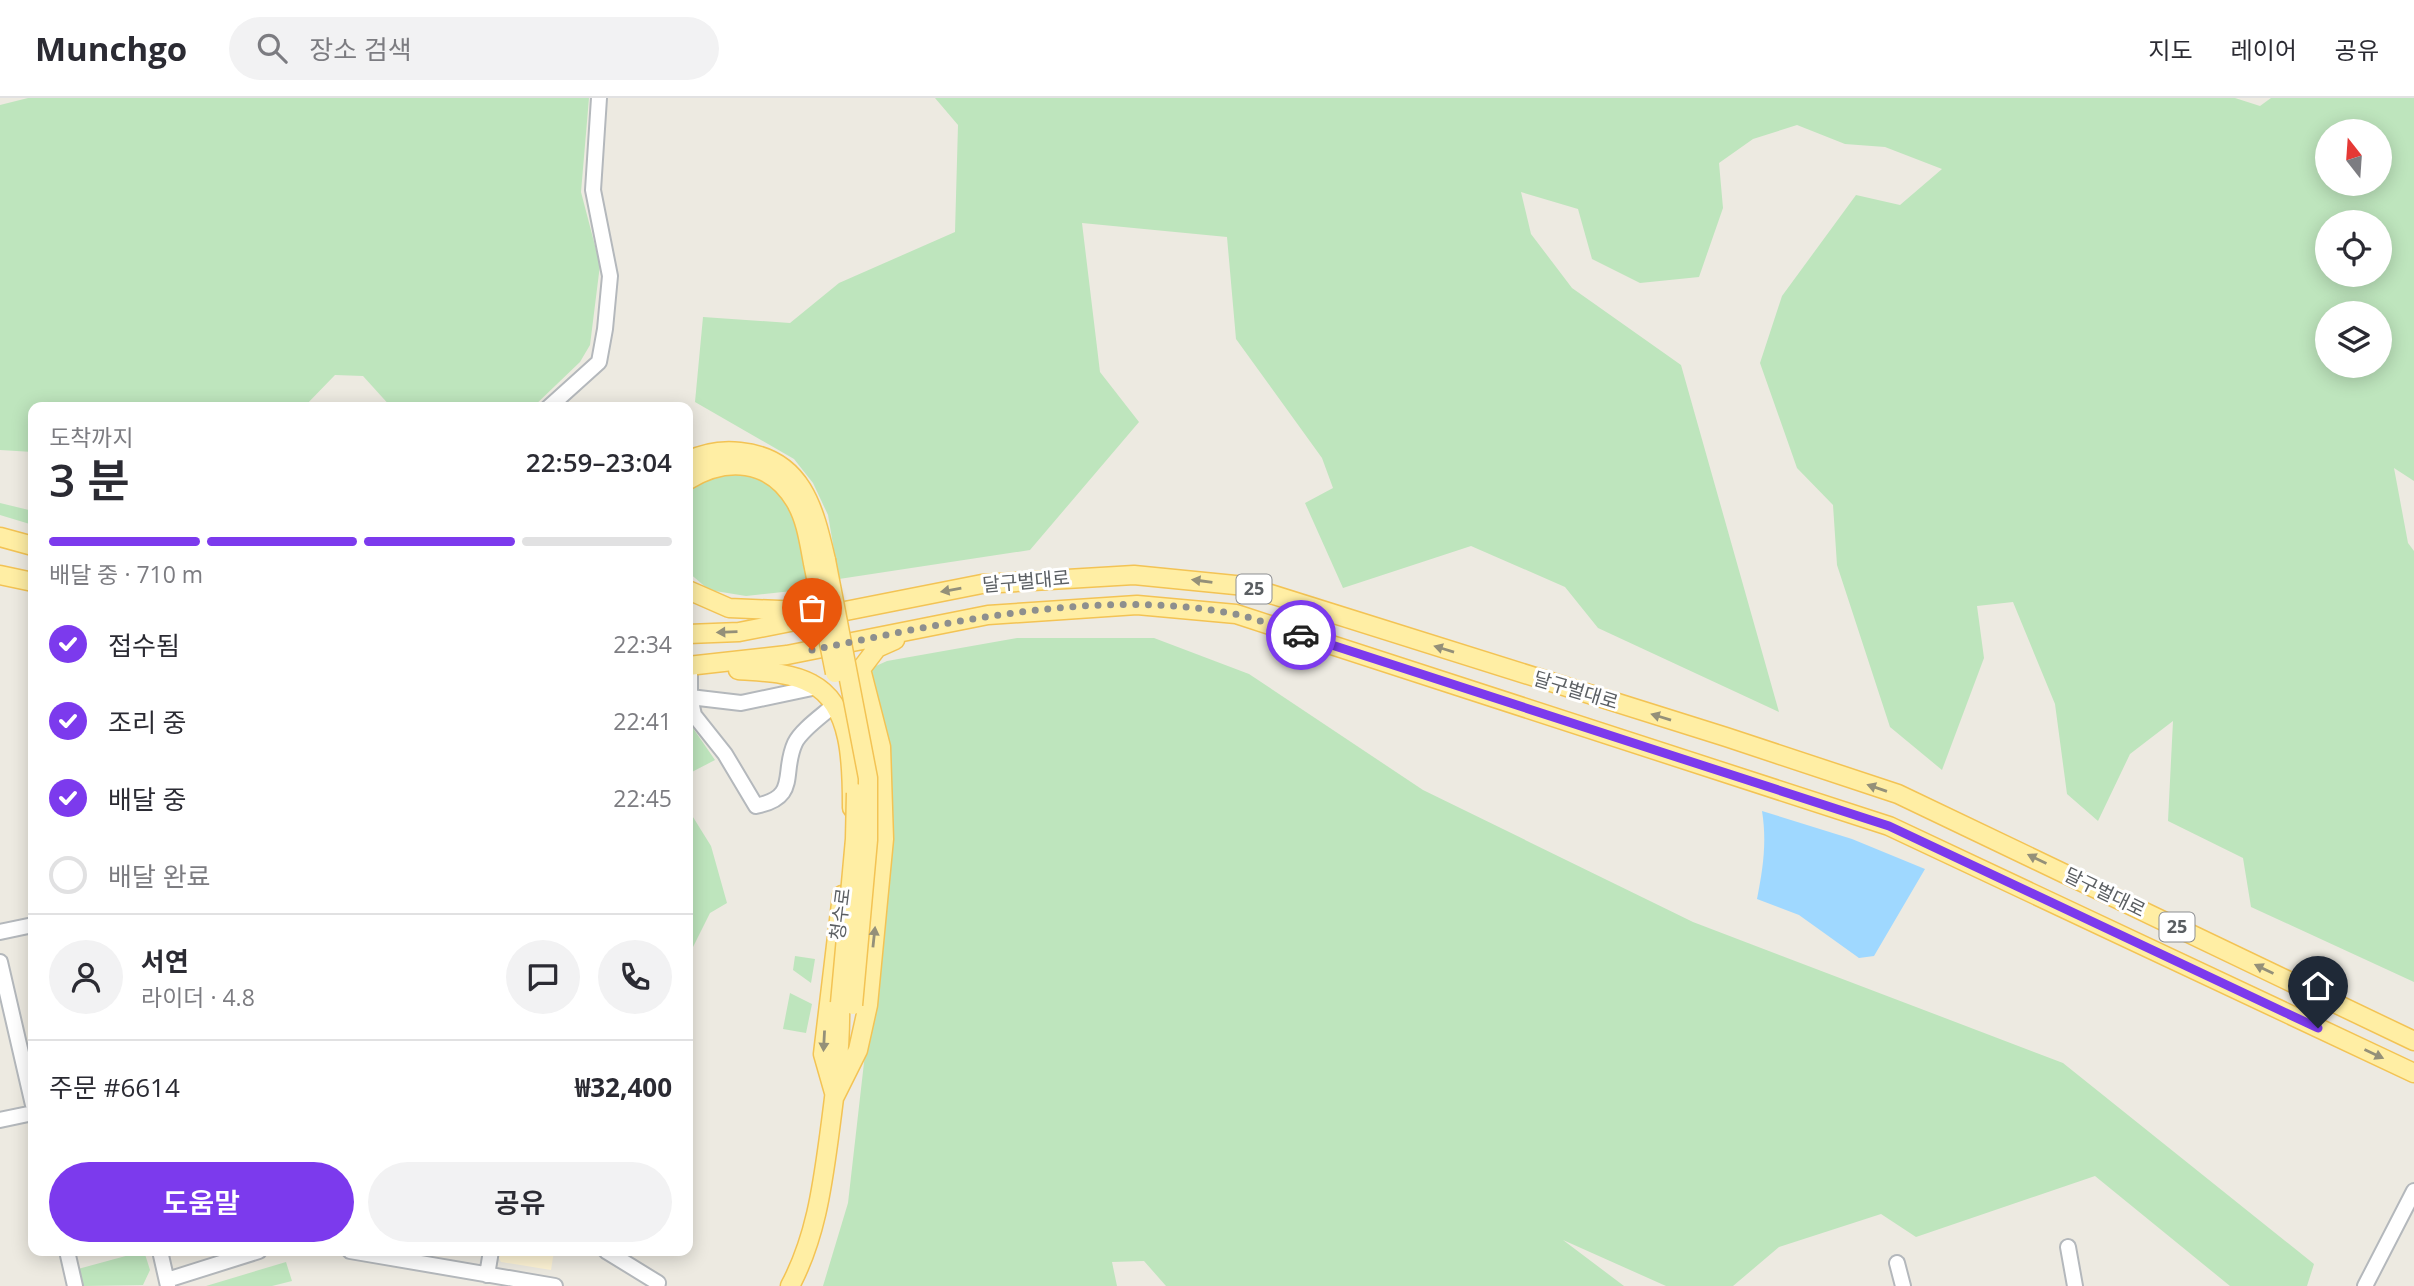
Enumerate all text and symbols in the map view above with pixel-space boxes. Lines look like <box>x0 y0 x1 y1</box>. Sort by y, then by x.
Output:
search box <box>229 17 719 80</box>
text: Munchgo <box>35 26 187 71</box>
icon: search <box>253 29 291 67</box>
text: 장소 검색 <box>309 31 412 67</box>
text: 지도 <box>2148 33 2193 66</box>
text: 레이어 <box>2231 33 2297 66</box>
text: 공유 <box>2335 33 2379 66</box>
north arrow <box>2315 119 2392 196</box>
map controls <box>2315 119 2392 378</box>
button: locate <box>2315 210 2392 287</box>
button: layers <box>2315 301 2392 378</box>
text: 도착까지 <box>49 421 134 453</box>
text: 22:59–23:04 <box>526 444 672 480</box>
text: 3 분 <box>49 448 130 510</box>
text: 배달 중 · 710 m <box>49 558 203 590</box>
street label: 달구벌대로 <box>981 564 1071 598</box>
road number: 25 <box>1236 574 1272 603</box>
one-way arrow <box>1191 575 1213 586</box>
pin <box>782 578 842 650</box>
one-way arrow <box>940 585 962 596</box>
icon: bag <box>793 589 831 627</box>
courier <box>1266 600 1336 670</box>
icon: car <box>1282 616 1320 654</box>
icon: check <box>49 625 87 663</box>
text: 접수됨 <box>108 627 180 663</box>
one-way arrow <box>716 627 738 638</box>
text: 22:34 <box>613 628 672 660</box>
one-way arrow <box>1433 643 1454 653</box>
street label: 달구벌대로 <box>1530 665 1622 715</box>
icon: check <box>49 702 87 740</box>
text: 조리 중 <box>108 704 187 740</box>
text: 22:41 <box>613 705 672 737</box>
one-way arrow <box>1650 711 1671 721</box>
icon: check <box>49 779 87 817</box>
text: 배달 중 <box>108 781 187 817</box>
text: 22:45 <box>613 782 672 814</box>
one-way arrow <box>1867 782 1888 792</box>
one-way arrow <box>2027 853 2047 865</box>
text: 배달 완료 <box>108 858 210 894</box>
street label: 달구벌대로 <box>2060 861 2150 923</box>
street label: 청수로 <box>824 886 856 942</box>
road number: 25 <box>2160 912 2194 942</box>
one-way arrow <box>869 926 880 948</box>
button: person <box>49 940 123 1014</box>
button: chat <box>506 940 580 1014</box>
button: phone <box>598 940 672 1014</box>
text: 서연 <box>141 943 189 979</box>
pin <box>2288 956 2348 1028</box>
one-way arrow <box>2254 963 2274 974</box>
icon: home <box>2299 967 2337 1005</box>
text: 라이더 · 4.8 <box>141 981 255 1013</box>
one-way arrow <box>818 1030 829 1052</box>
one-way arrow <box>2364 1049 2384 1060</box>
text: 주문 #6614 <box>49 1069 180 1105</box>
text: ₩32,400 <box>575 1069 672 1105</box>
button: 도움말 <box>49 1162 354 1242</box>
button: 공유 <box>368 1162 672 1242</box>

